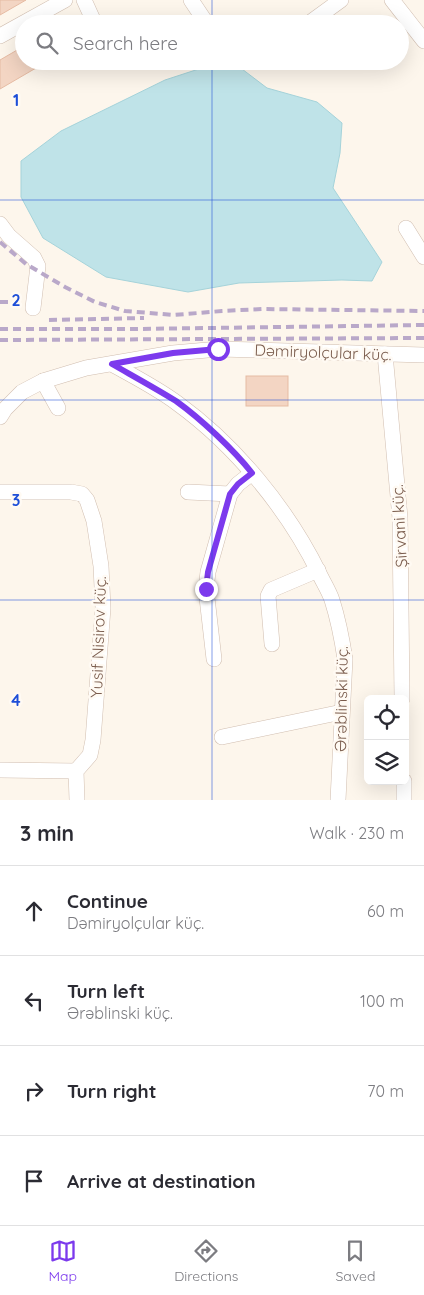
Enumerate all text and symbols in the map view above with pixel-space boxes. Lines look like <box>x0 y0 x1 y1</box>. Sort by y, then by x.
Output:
search box <box>15 15 409 70</box>
icon: search <box>33 29 61 57</box>
text: Search here <box>73 31 178 55</box>
text: 1 <box>13 90 19 110</box>
text: 2 <box>11 290 21 310</box>
route start <box>207 338 230 361</box>
street label: Dəmiryolçular küç. <box>254 340 392 364</box>
street label: Şirvani küç. <box>387 484 411 568</box>
text: 3 <box>12 490 20 510</box>
street label: Yusif Nisirov küç. <box>86 576 110 698</box>
route end <box>195 578 218 601</box>
street label: Ərəblinski küç. <box>330 646 352 752</box>
text: 4 <box>11 690 21 710</box>
map controls <box>364 695 409 785</box>
button: locate <box>364 695 409 740</box>
button: layers <box>364 740 409 785</box>
text: 3 min <box>20 820 74 846</box>
text: Walk · 230 m <box>309 823 404 843</box>
text: Continue <box>67 889 148 913</box>
icon: ahead <box>20 897 48 925</box>
text: 60 m <box>367 901 404 921</box>
text: Dəmiryolçular küç. <box>67 913 204 933</box>
text: Turn left <box>67 979 145 1003</box>
icon: left <box>20 987 48 1015</box>
text: 100 m <box>360 991 404 1011</box>
text: Ərəblinski küç. <box>67 1003 173 1023</box>
icon: right <box>20 1077 48 1105</box>
text: Turn right <box>67 1079 156 1103</box>
text: 70 m <box>367 1081 404 1101</box>
icon: arrive <box>20 1167 48 1195</box>
text: Arrive at destination <box>67 1169 256 1193</box>
tab: Map <box>49 1237 77 1285</box>
tab: Directions <box>174 1237 238 1285</box>
tab: Saved <box>335 1237 375 1285</box>

